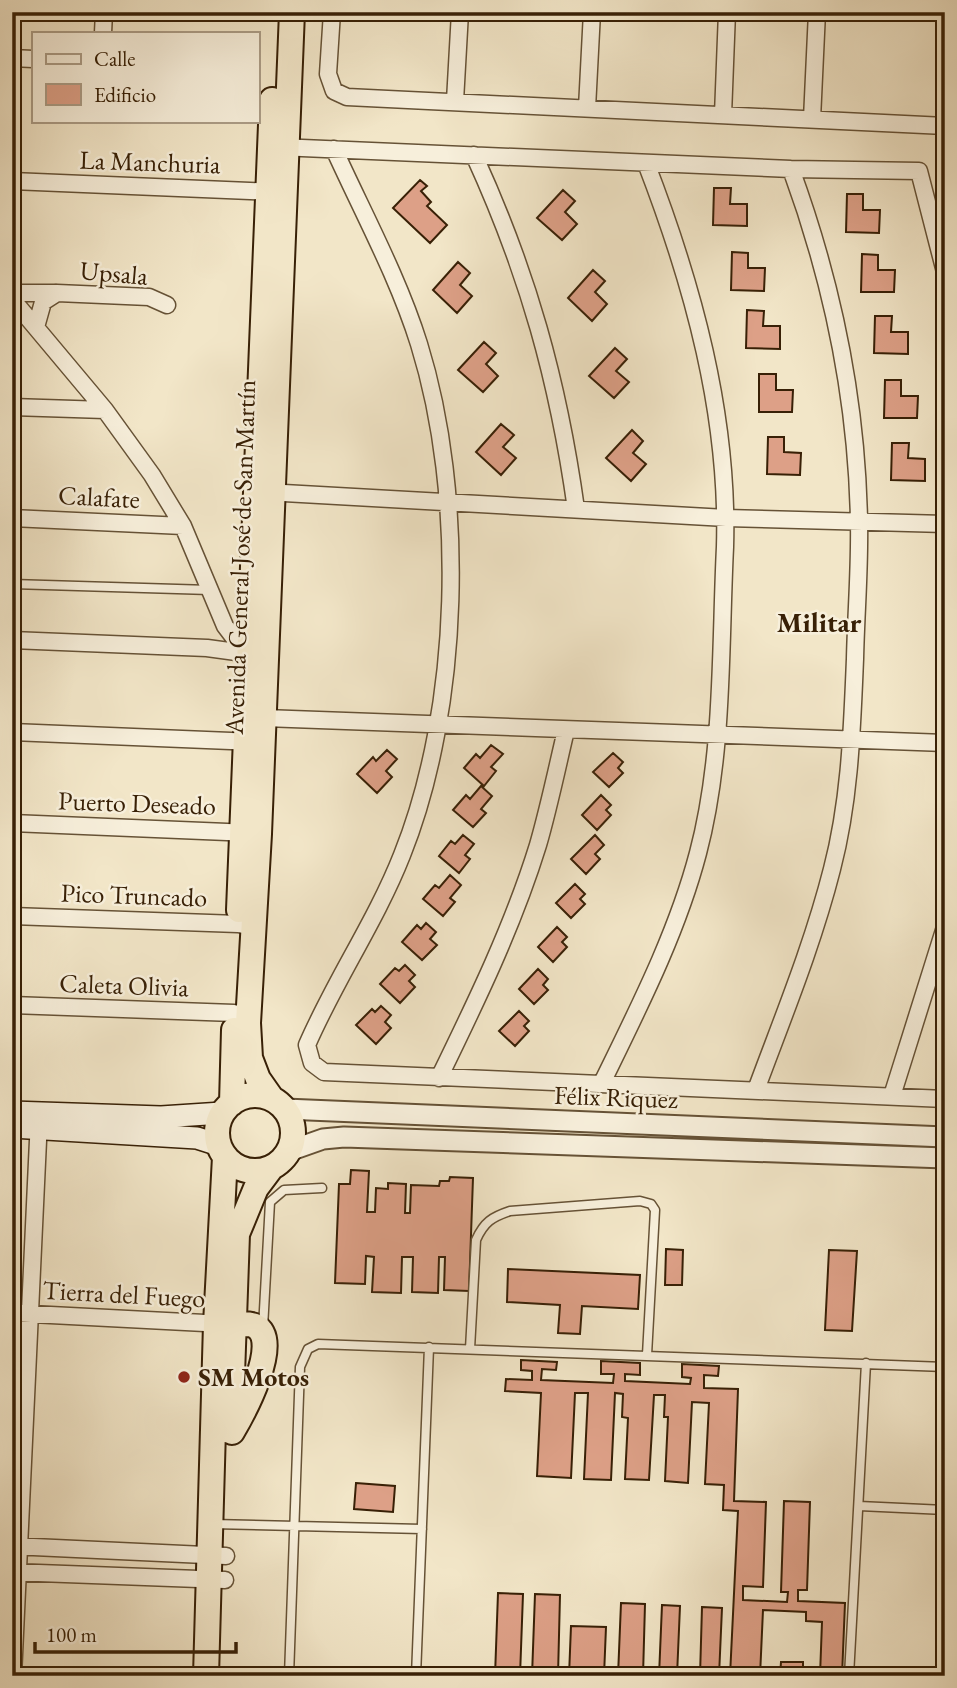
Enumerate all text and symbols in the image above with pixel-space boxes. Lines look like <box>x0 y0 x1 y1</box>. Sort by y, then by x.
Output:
legend <box>32 32 259 122</box>
text: Calle <box>94 45 136 72</box>
text: Edificio <box>94 81 156 108</box>
street label: La Manchuria <box>79 143 222 181</box>
street label: Upsala <box>79 253 150 293</box>
street label: Avenida General José de San Martín <box>217 379 263 736</box>
street label: Calafate <box>57 478 141 516</box>
district label: Militar <box>777 604 862 640</box>
street label: Puerto Deseado <box>58 783 216 823</box>
street label: Pico Truncado <box>60 875 208 915</box>
street label: Caleta Olivia <box>59 966 190 1004</box>
street label: Félix Riquez <box>554 1078 679 1116</box>
street label: Tierra del Fuego <box>42 1273 206 1315</box>
place label: SM Motos <box>198 1360 309 1394</box>
marker: SM Motos <box>176 1369 192 1385</box>
scale bar <box>35 1611 236 1655</box>
text: 100 m <box>46 1621 97 1648</box>

